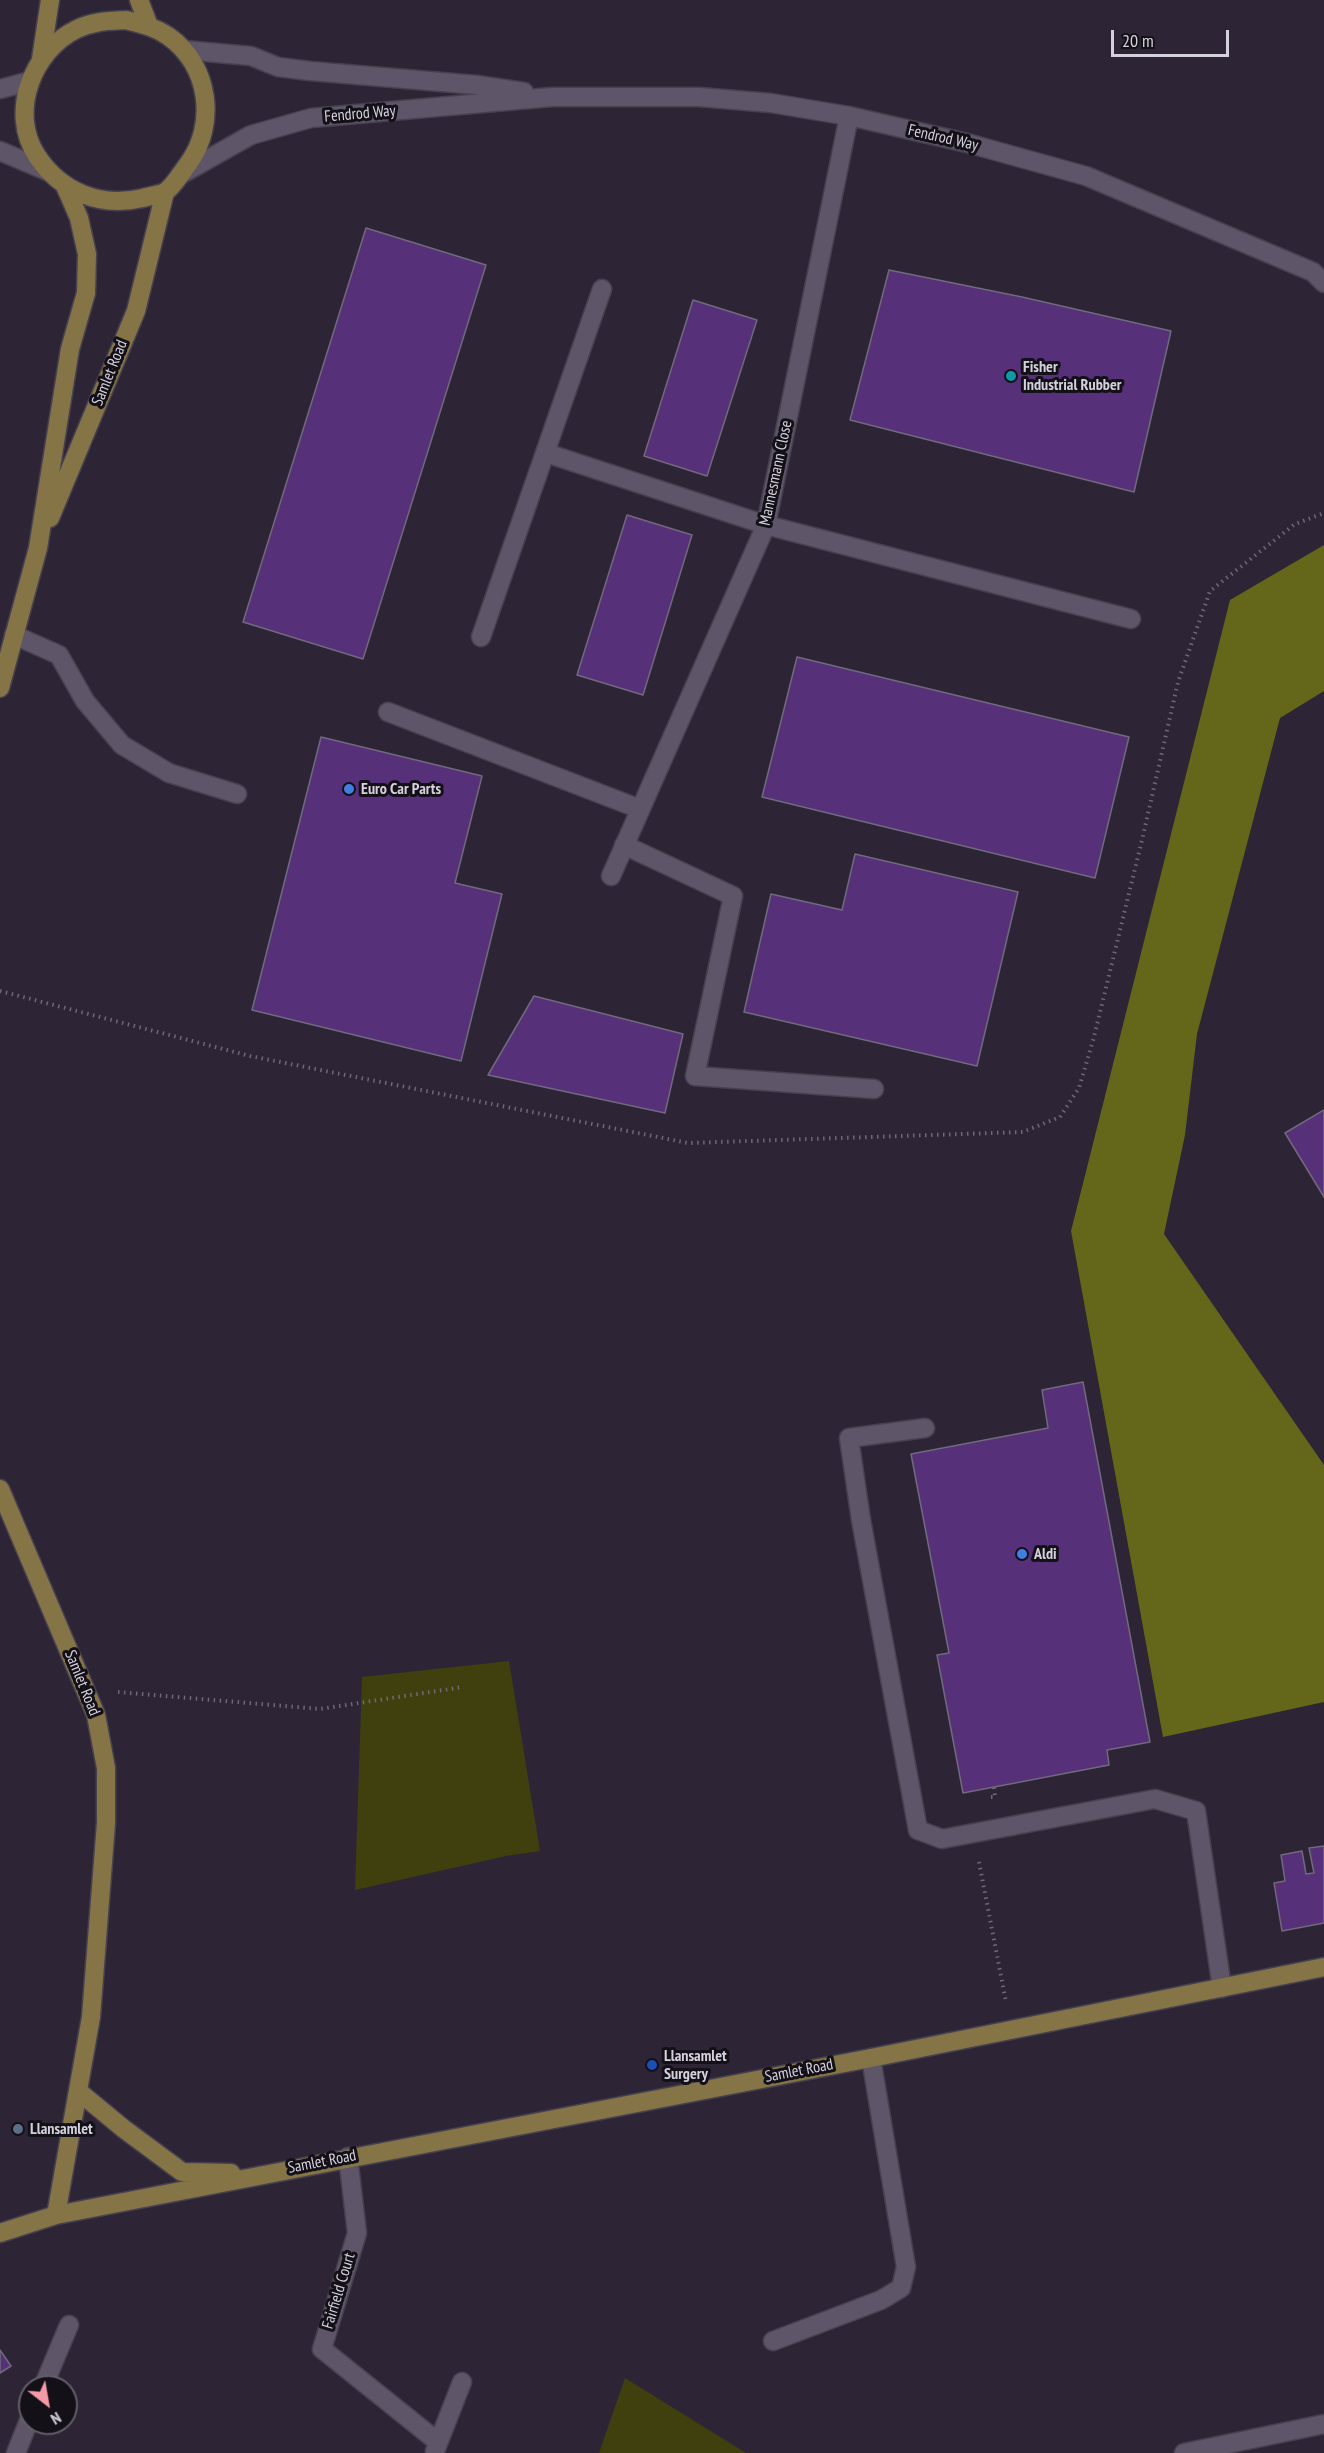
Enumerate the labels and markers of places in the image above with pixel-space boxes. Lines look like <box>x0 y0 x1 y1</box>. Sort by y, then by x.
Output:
place label: Fisher Industrial Rubber <box>1023 357 1121 395</box>
marker: Fisher Industrial Rubber <box>1004 369 1018 383</box>
place label: Euro Car Parts <box>361 779 441 799</box>
marker: Euro Car Parts <box>342 782 356 796</box>
place label: Aldi <box>1034 1544 1057 1564</box>
marker: Aldi <box>1015 1547 1029 1561</box>
place label: Llansamlet Surgery <box>664 2046 727 2084</box>
marker: Llansamlet Surgery <box>645 2058 659 2072</box>
place label: Llansamlet <box>30 2119 93 2139</box>
marker: Llansamlet <box>11 2122 25 2136</box>

